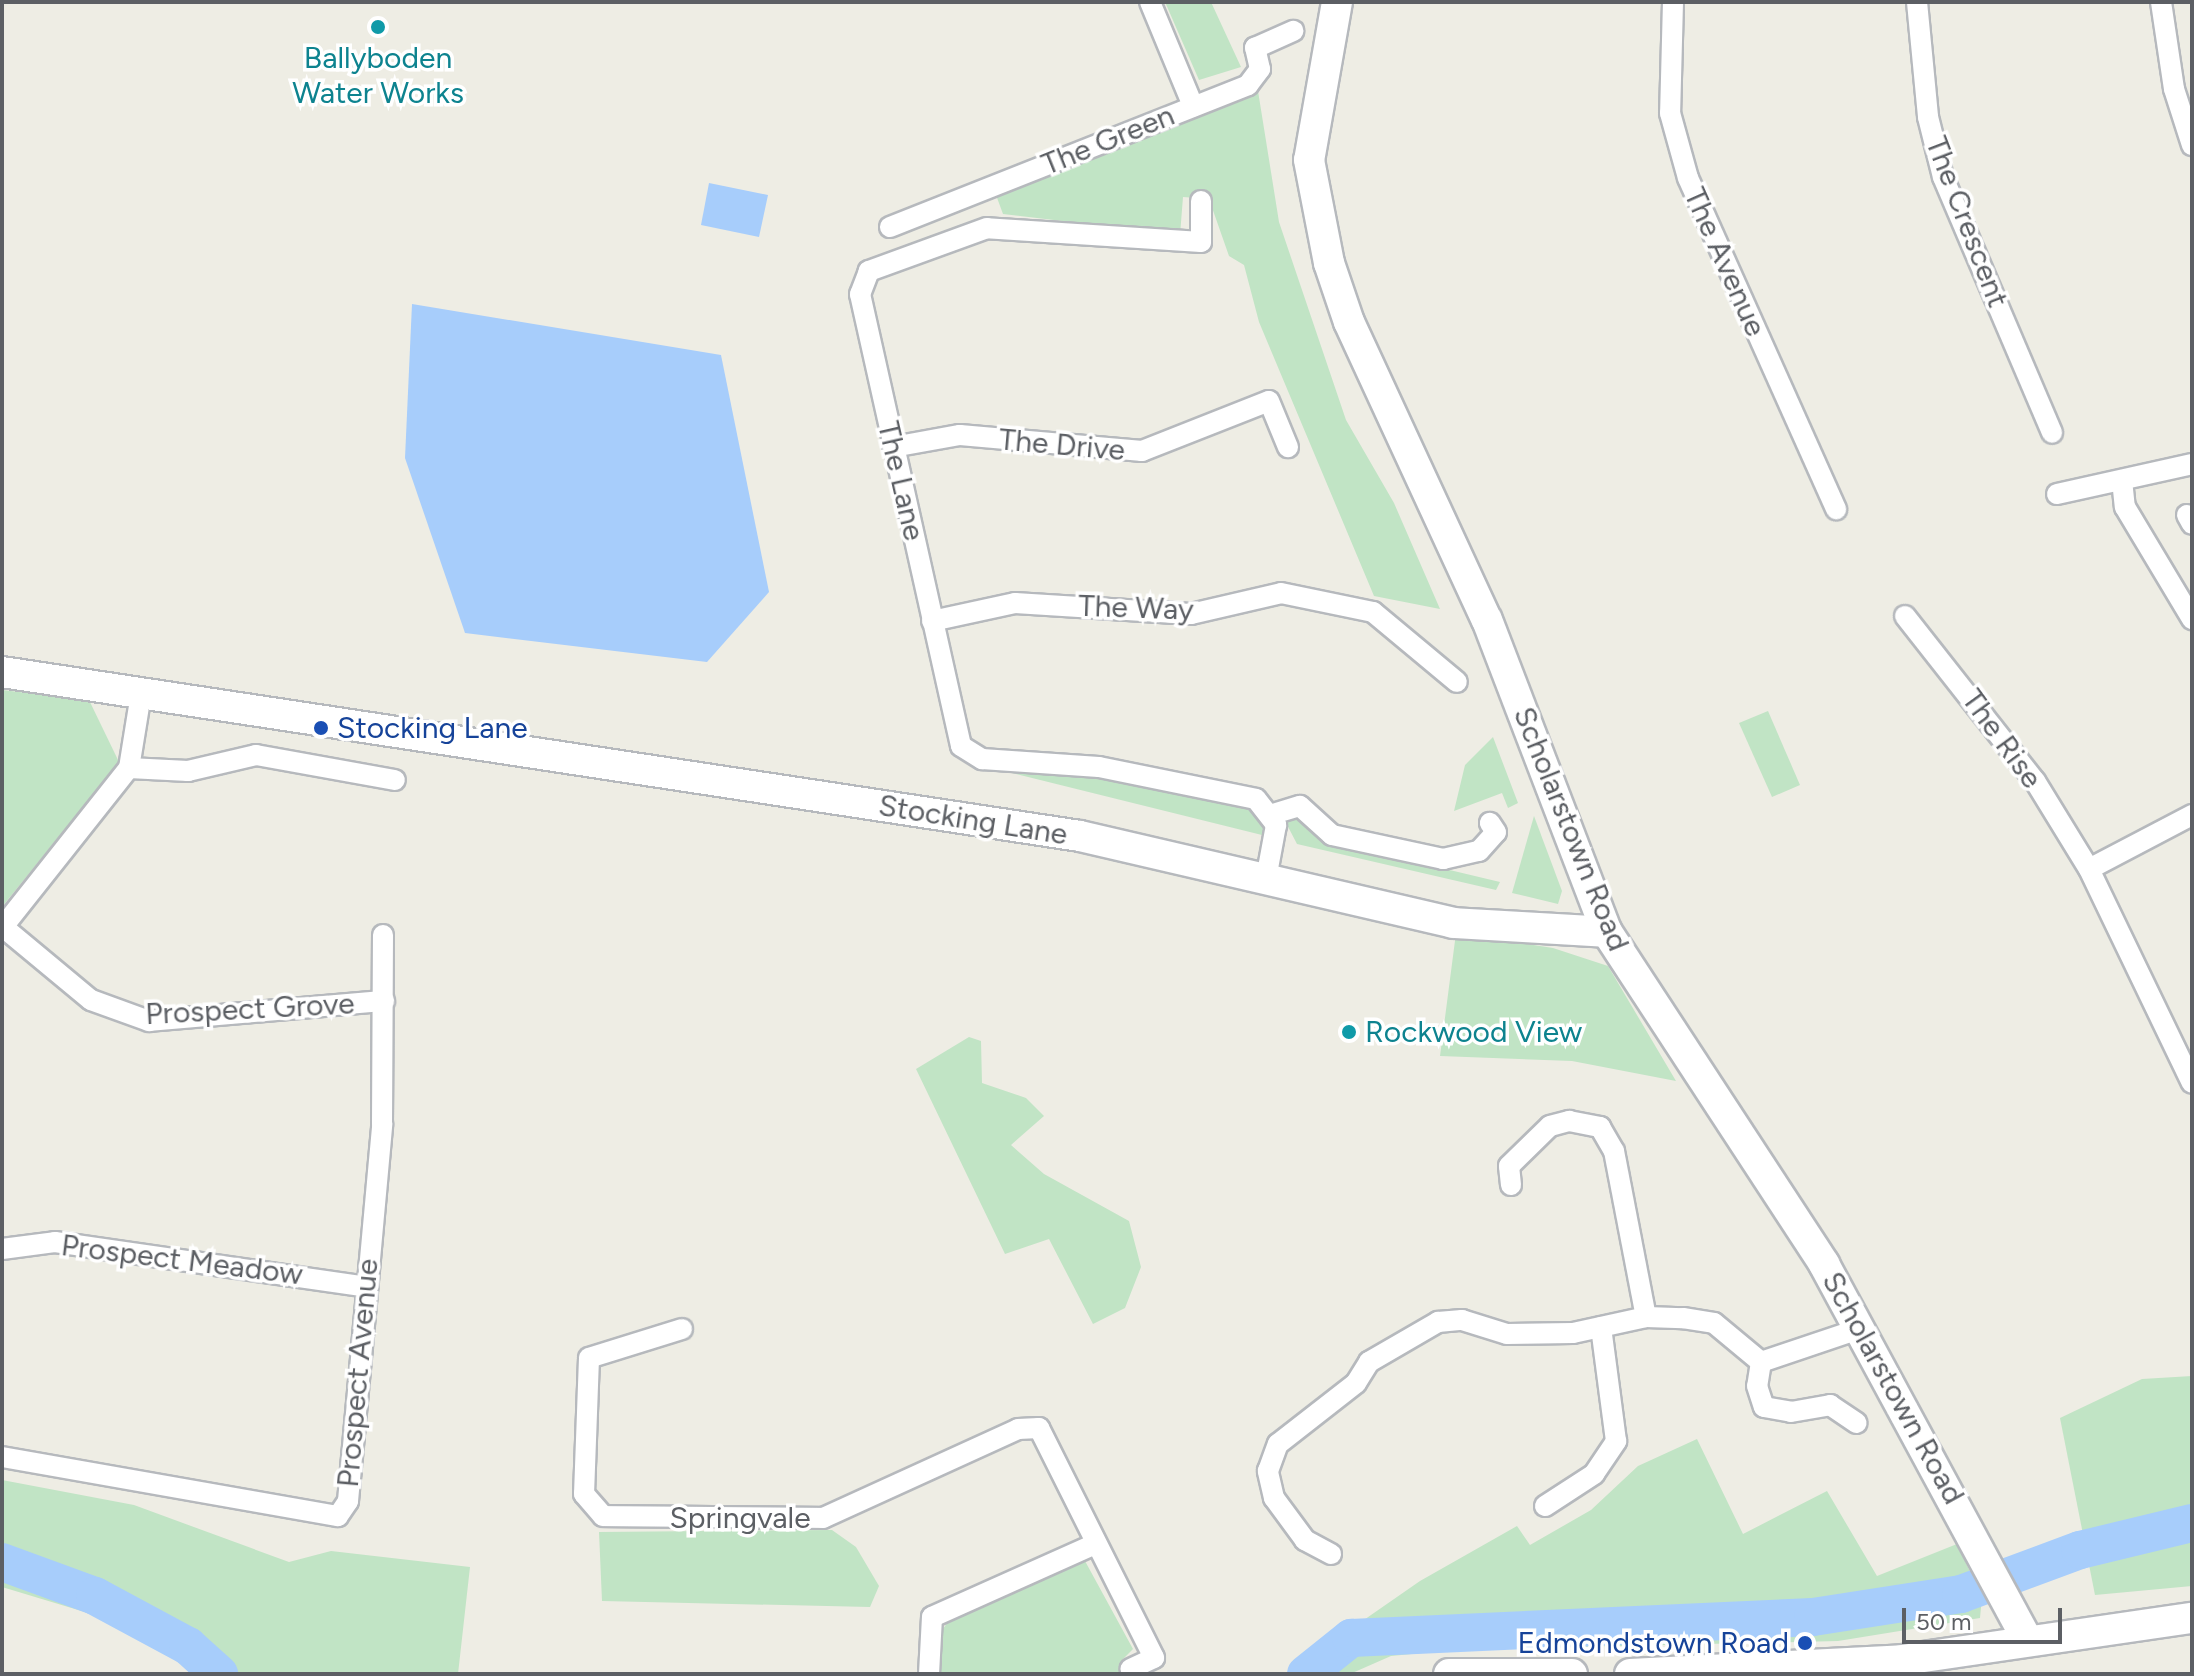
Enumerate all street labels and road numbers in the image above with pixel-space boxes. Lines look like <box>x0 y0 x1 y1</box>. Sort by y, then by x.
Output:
street label: The Green <box>1037 97 1179 183</box>
street label: The Crescent <box>1918 132 2016 312</box>
street label: The Avenue <box>1676 182 1774 342</box>
street label: The Lane <box>870 418 932 544</box>
street label: The Drive <box>997 422 1127 468</box>
street label: The Way <box>1078 588 1194 628</box>
street label: The Rise <box>1954 683 2050 795</box>
street label: Scholarstown Road <box>1506 702 1636 956</box>
street label: Stocking Lane <box>876 787 1070 853</box>
street label: Prospect Grove <box>144 986 356 1032</box>
street label: Prospect Meadow <box>59 1227 305 1293</box>
street label: Prospect Avenue <box>330 1257 386 1489</box>
street label: Scholarstown Road <box>1814 1266 1972 1510</box>
street label: Springvale <box>669 1500 811 1536</box>

